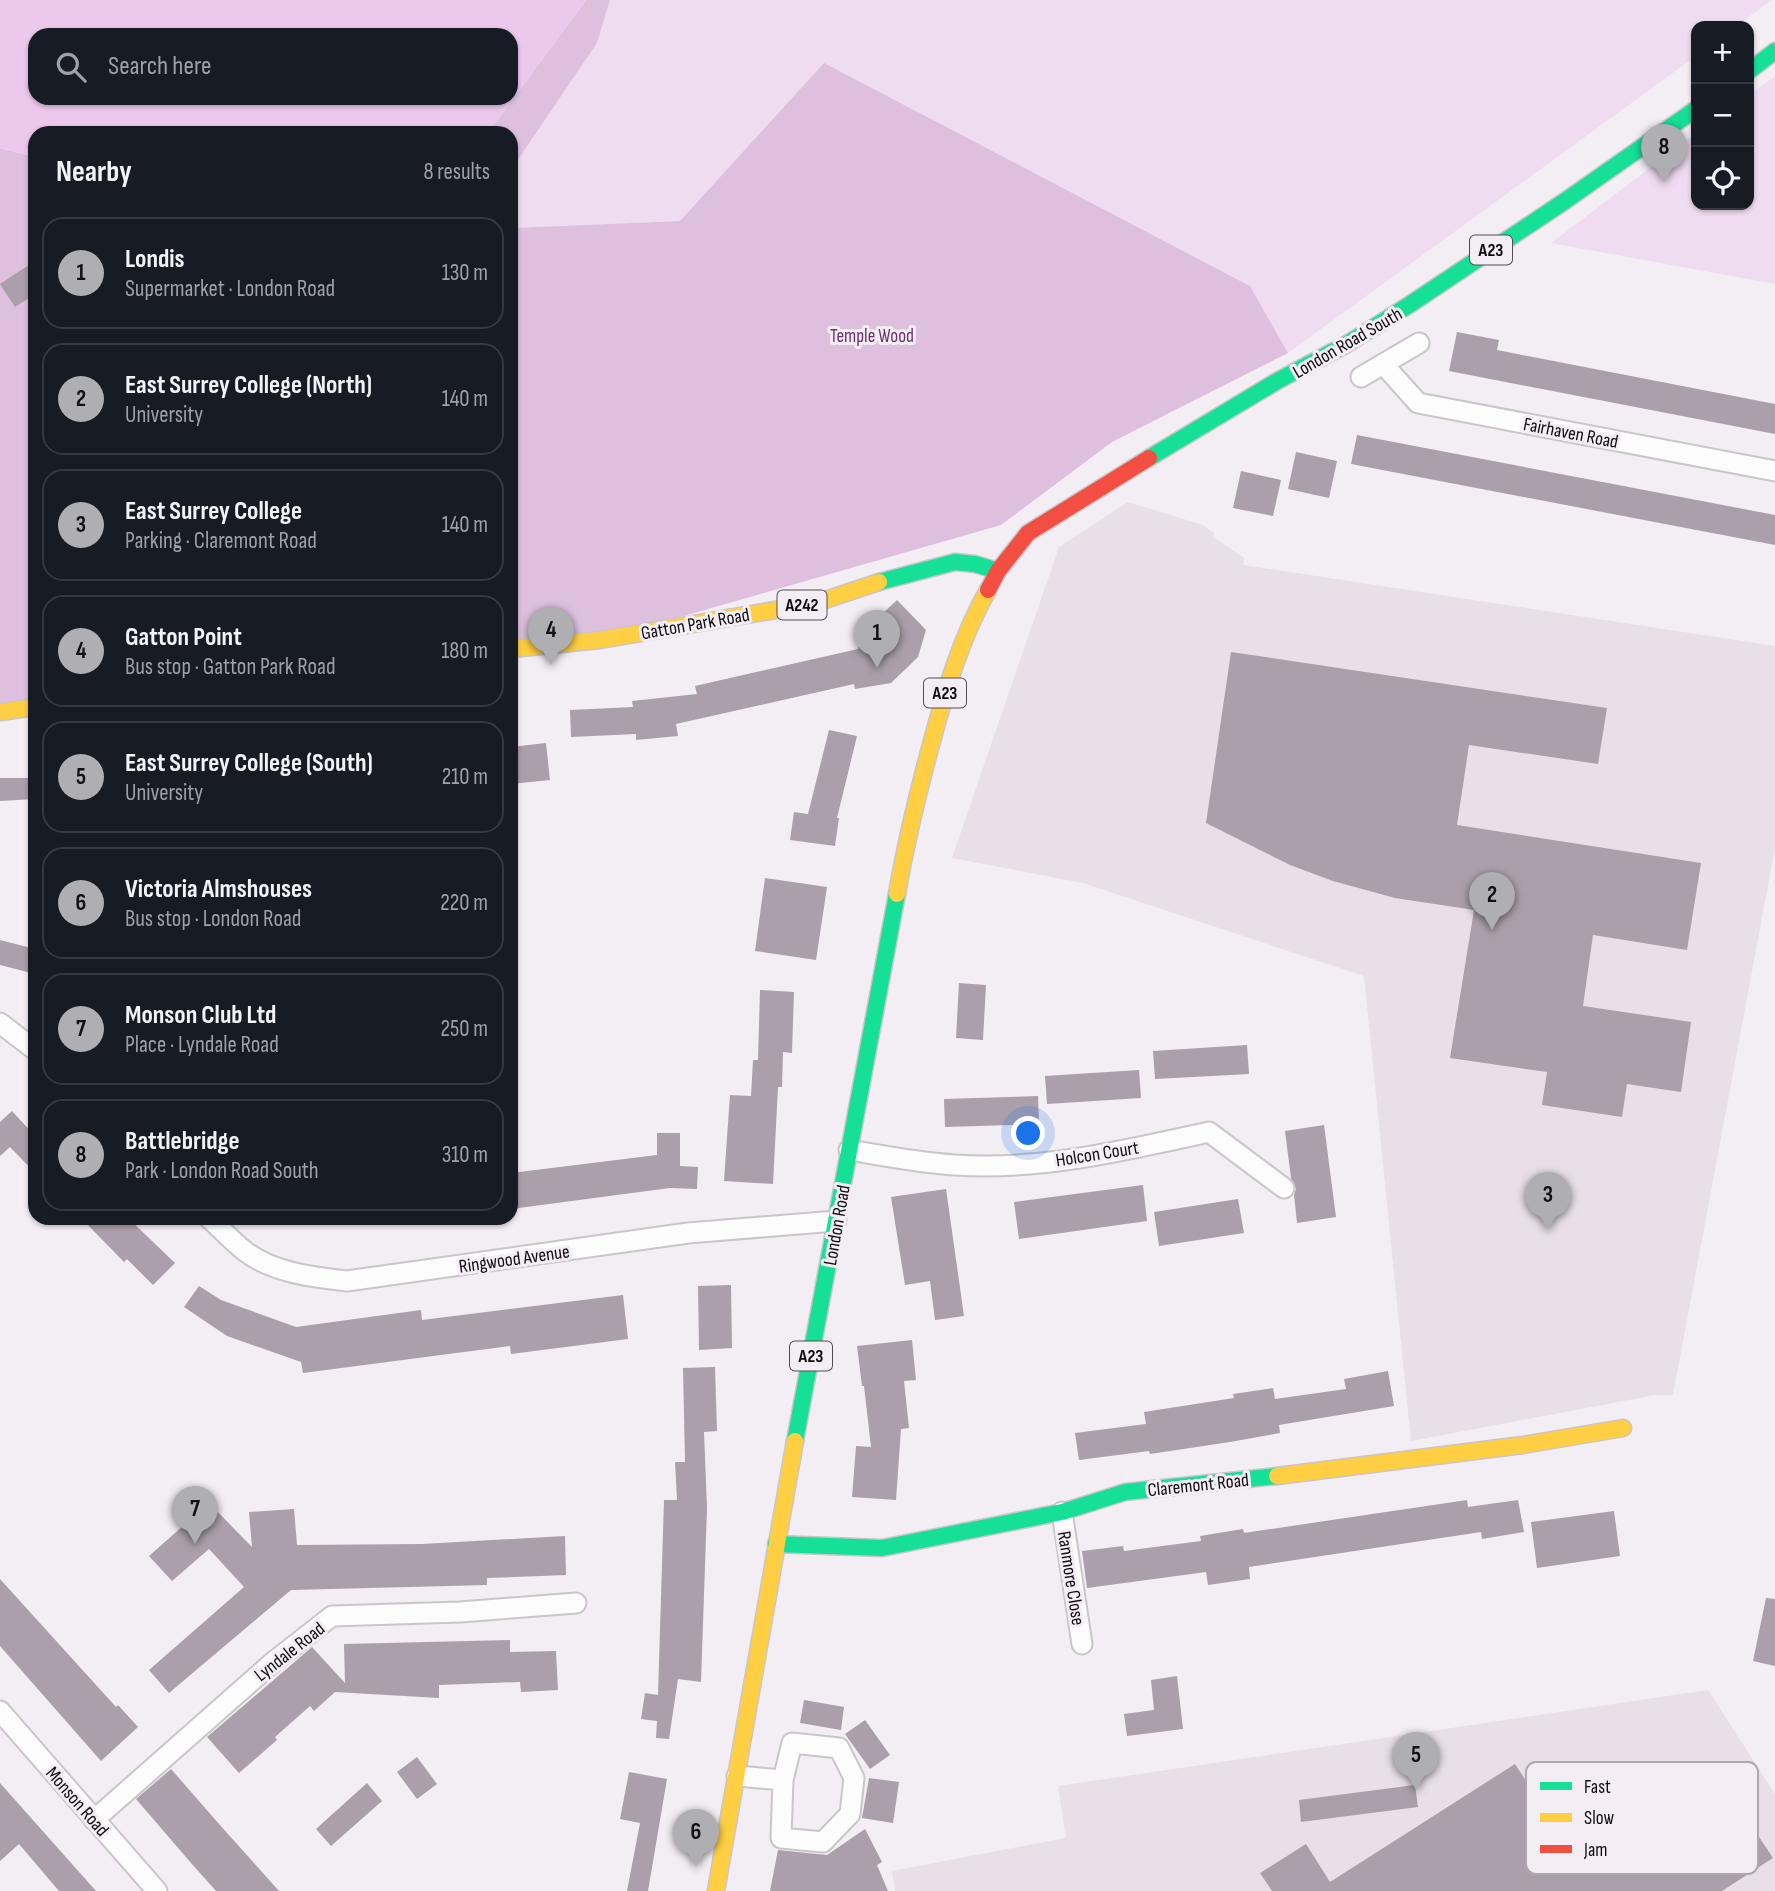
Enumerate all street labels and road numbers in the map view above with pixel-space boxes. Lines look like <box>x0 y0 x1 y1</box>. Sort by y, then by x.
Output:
road number: A23 <box>1470 236 1512 264</box>
street label: London Road South <box>1289 303 1406 384</box>
street label: Fairhaven Road <box>1521 413 1620 454</box>
road number: A242 <box>778 590 826 620</box>
street label: Gatton Park Road <box>639 604 751 645</box>
road number: A23 <box>924 678 966 708</box>
street label: Holcon Court <box>1054 1137 1141 1172</box>
street label: London Road <box>819 1183 856 1267</box>
street label: Ringwood Avenue <box>457 1240 571 1279</box>
road number: A23 <box>790 1342 832 1371</box>
street label: Claremont Road <box>1146 1469 1250 1502</box>
street label: Ranmore Close <box>1052 1530 1089 1627</box>
street label: Lyndale Road <box>250 1618 330 1687</box>
street label: Monson Road <box>40 1762 113 1842</box>

